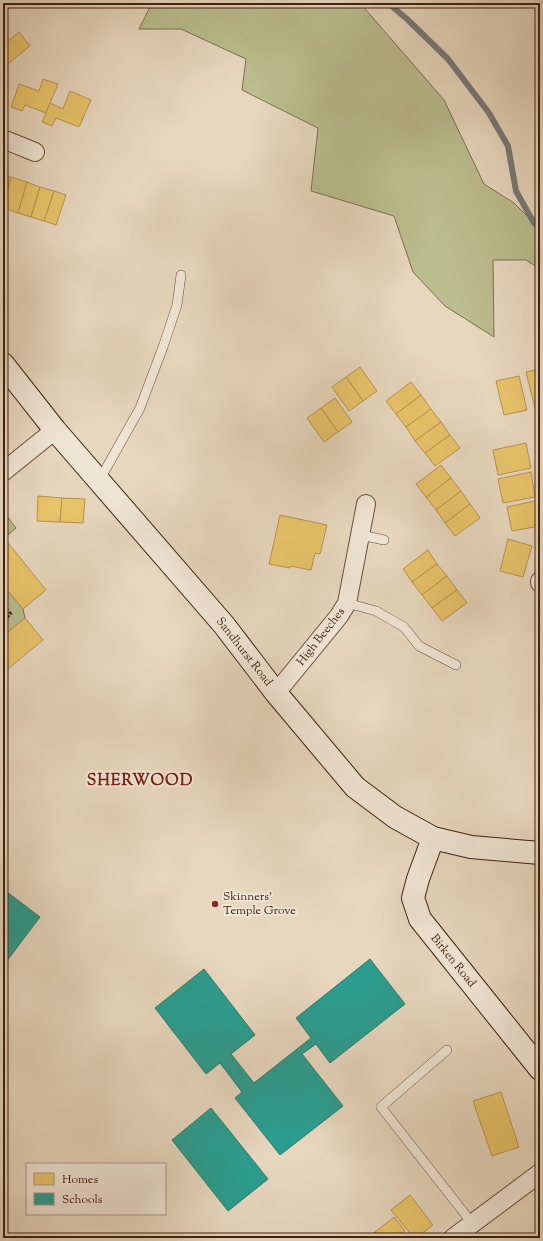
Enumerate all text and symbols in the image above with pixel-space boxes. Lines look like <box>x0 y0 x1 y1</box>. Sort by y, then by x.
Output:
street label: High Beeches <box>292 604 350 670</box>
street label: Sandhurst Road <box>211 614 277 690</box>
district label: SHERWOOD <box>87 770 193 793</box>
place label: Skinners' Temple Grove <box>223 888 296 920</box>
marker: Skinners' Temple Grove <box>210 899 220 909</box>
street label: Birken Road <box>426 931 480 992</box>
legend <box>26 1163 166 1215</box>
text: Homes <box>62 1171 98 1189</box>
text: Schools <box>62 1191 103 1209</box>

